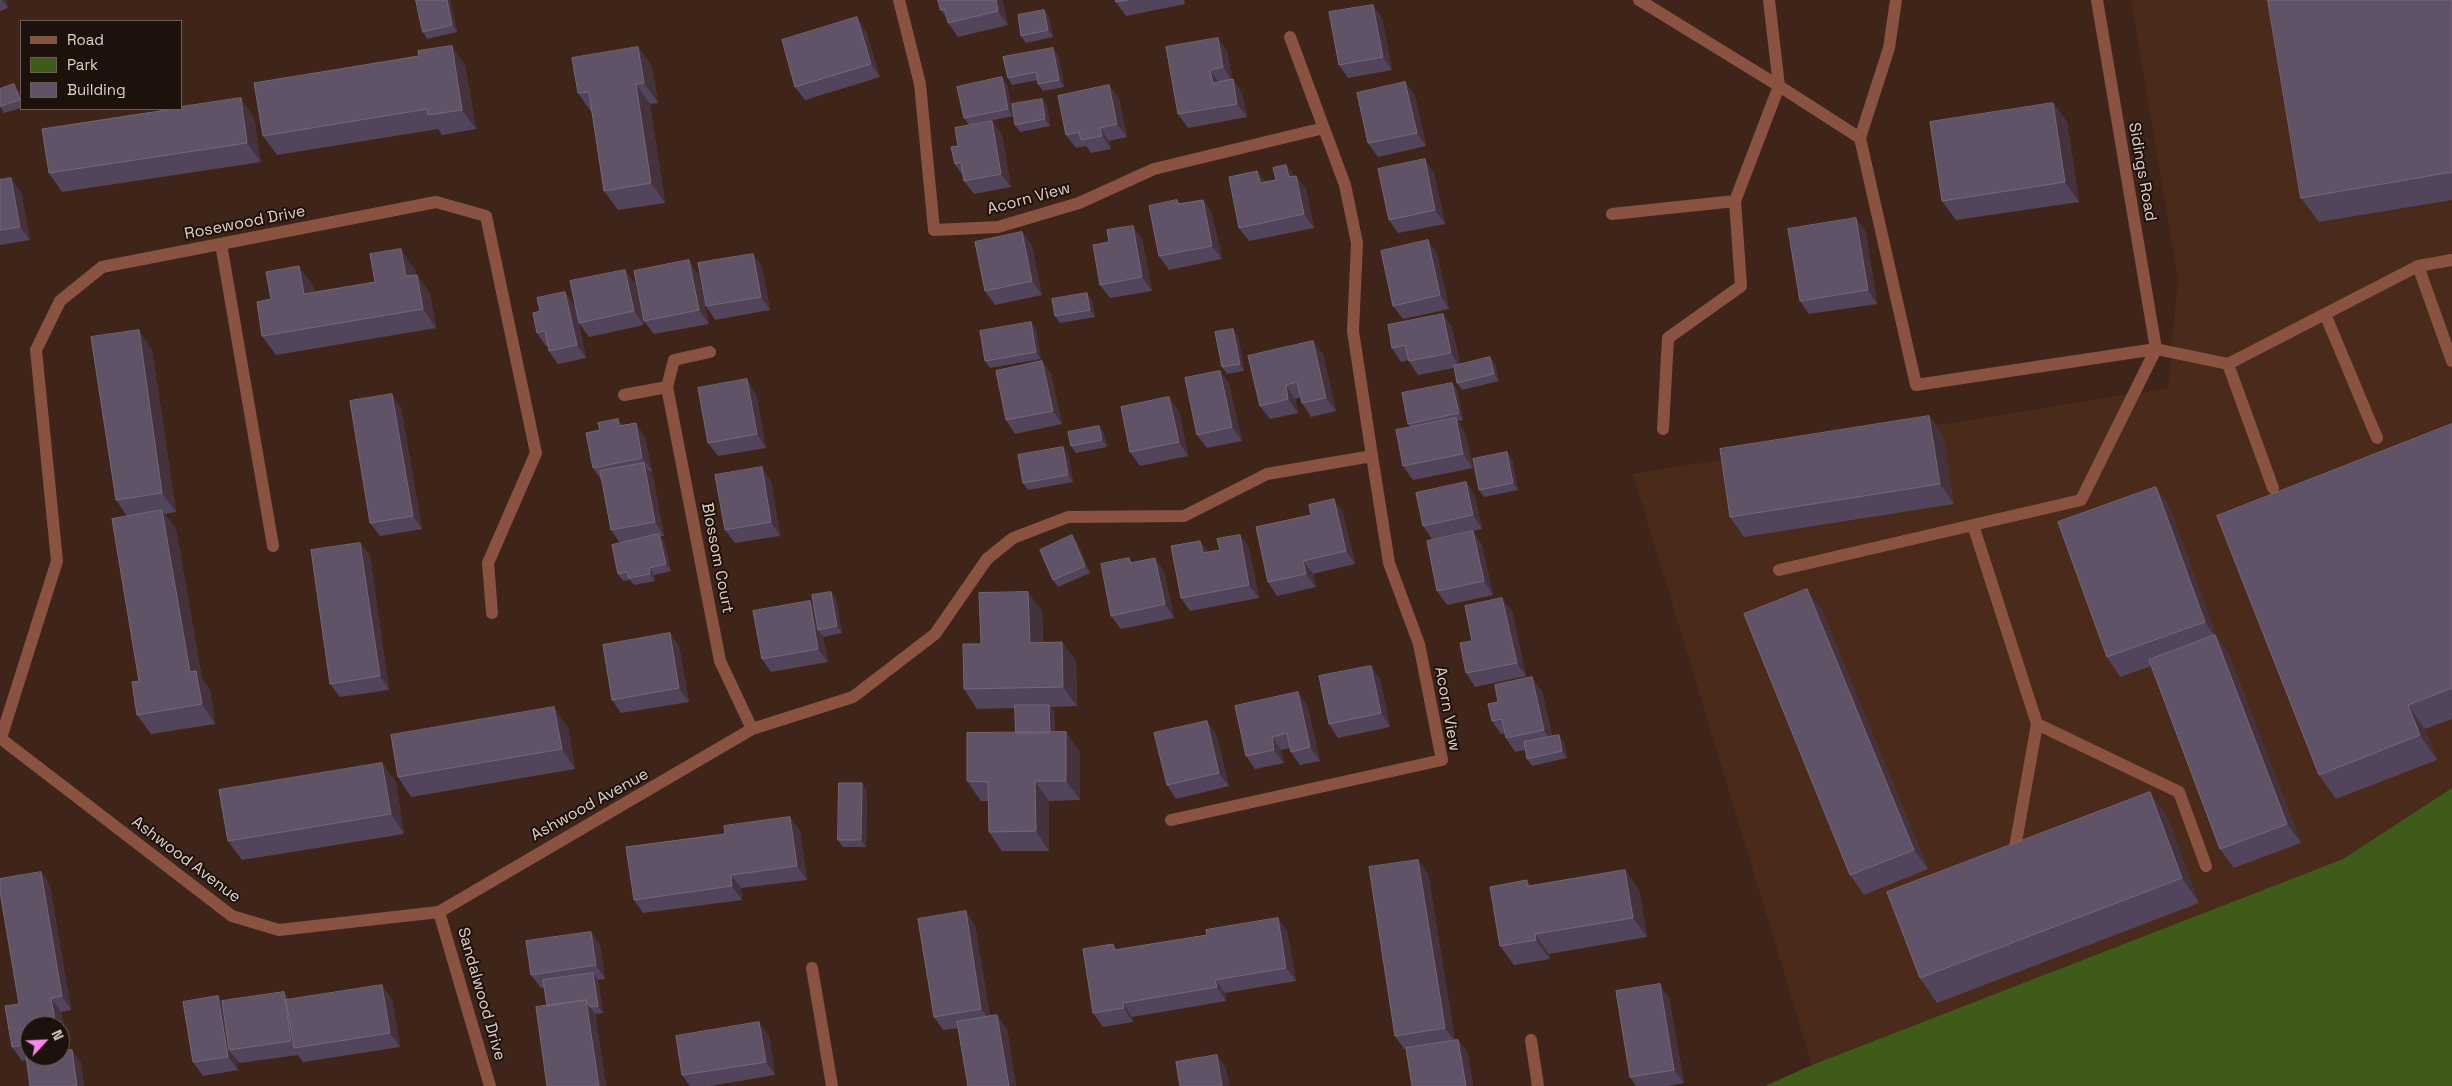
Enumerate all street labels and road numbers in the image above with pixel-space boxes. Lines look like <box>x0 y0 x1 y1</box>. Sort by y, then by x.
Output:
street label: Sidings Road <box>2124 121 2160 223</box>
street label: Acorn View <box>985 179 1073 219</box>
street label: Rosewood Drive <box>183 202 307 244</box>
street label: Blossom Court <box>697 501 737 615</box>
street label: Acorn View <box>1430 665 1464 753</box>
street label: Ashwood Avenue <box>528 765 652 845</box>
street label: Ashwood Avenue <box>128 813 244 907</box>
street label: Sandalwood Drive <box>453 925 509 1063</box>

